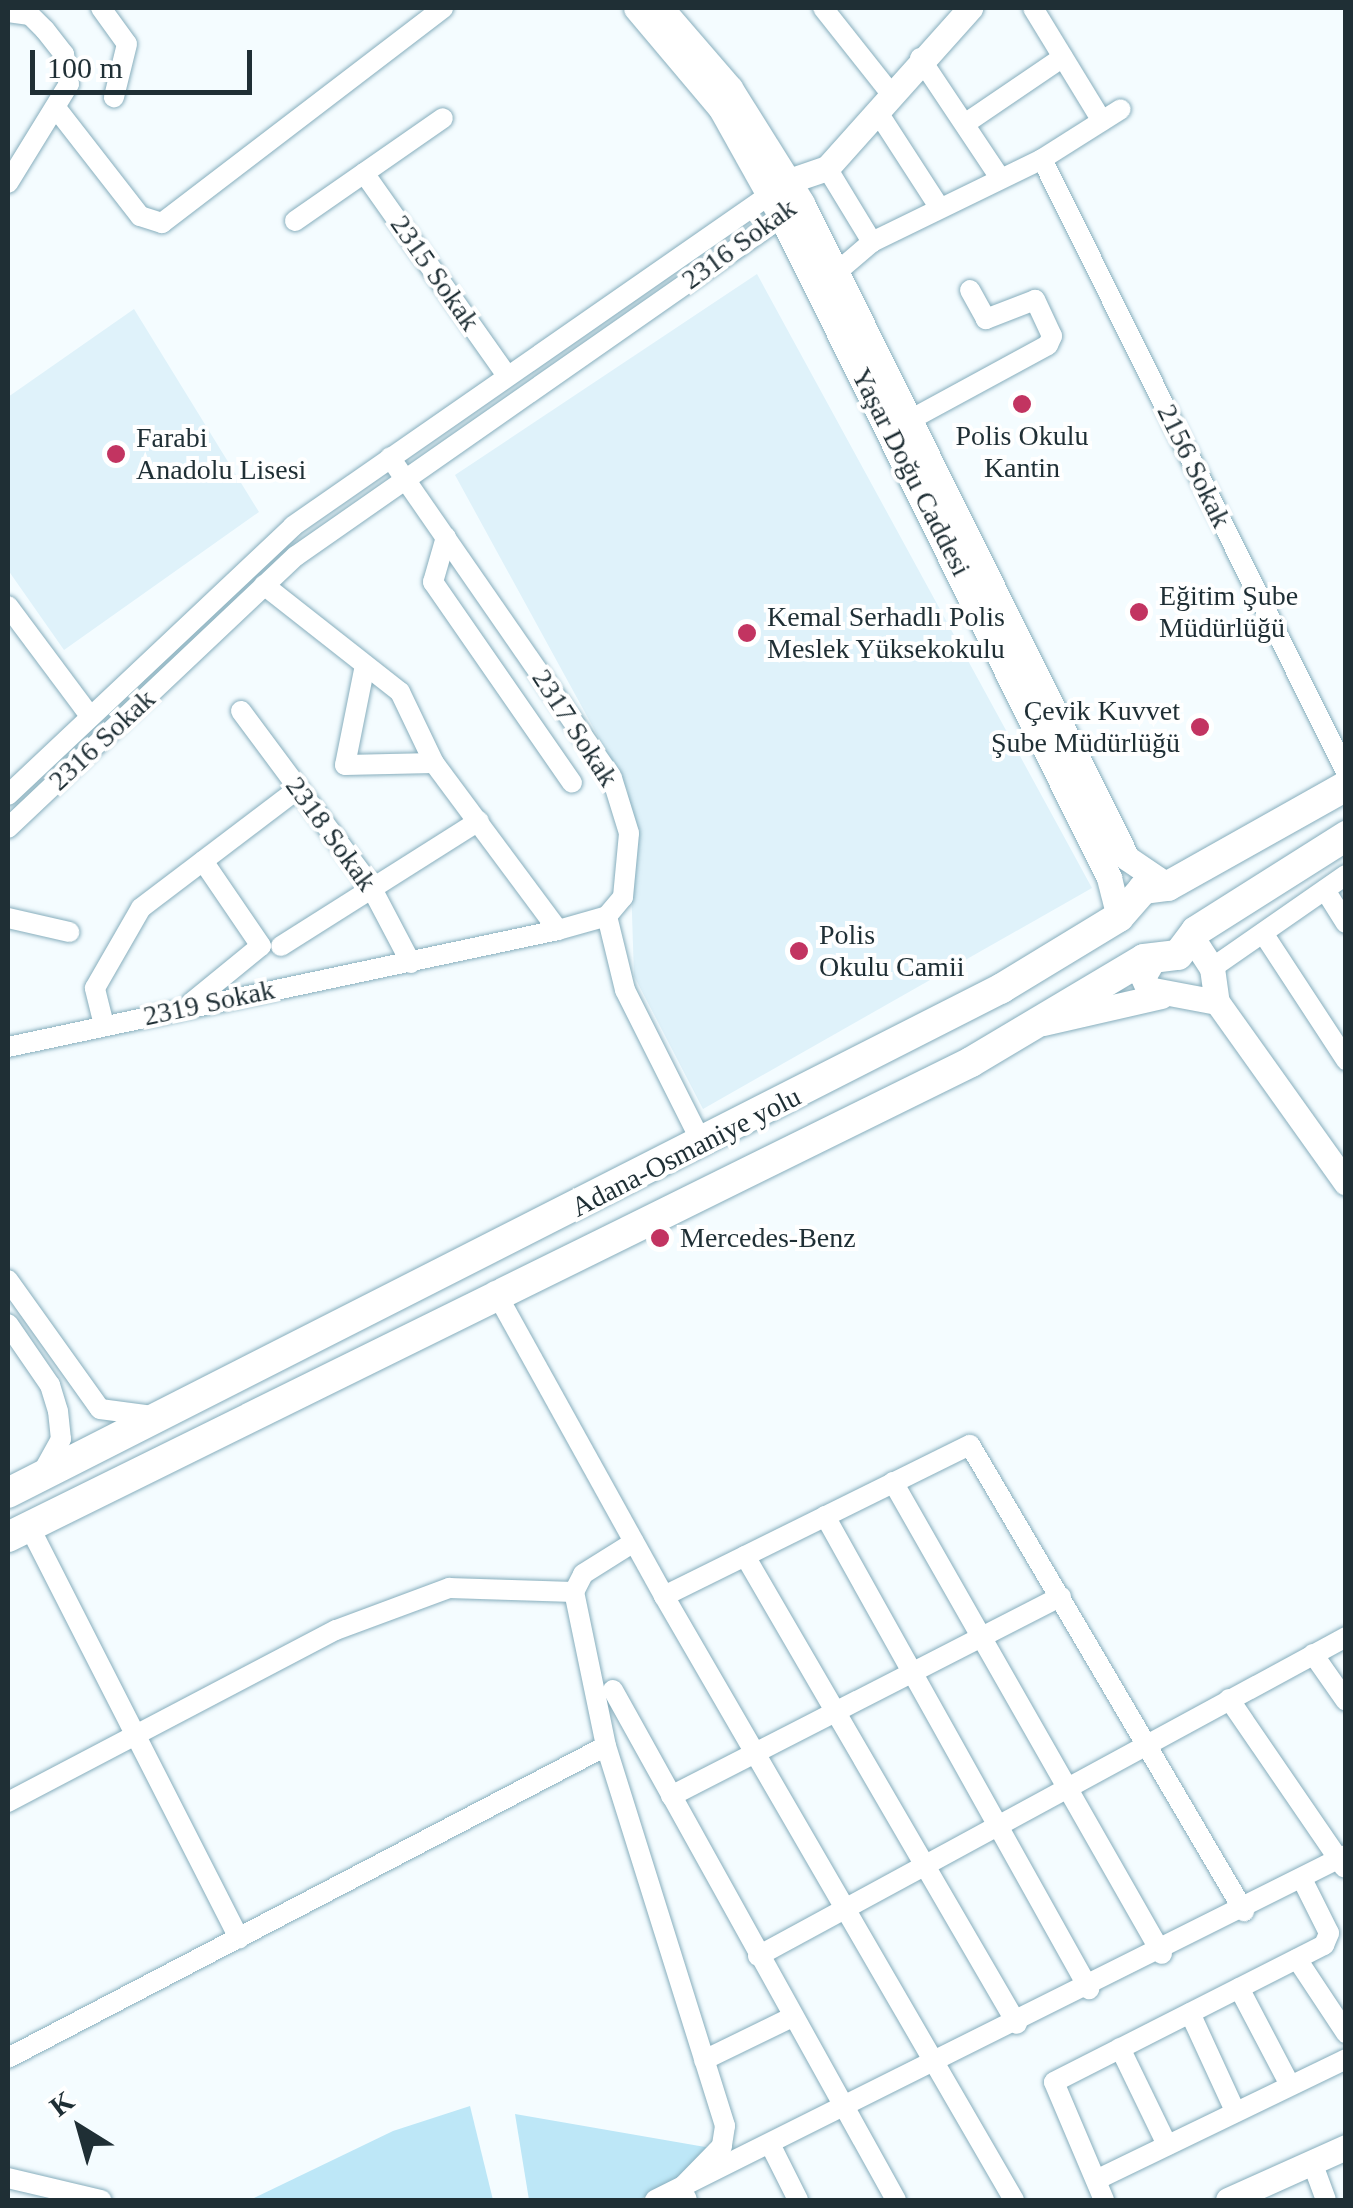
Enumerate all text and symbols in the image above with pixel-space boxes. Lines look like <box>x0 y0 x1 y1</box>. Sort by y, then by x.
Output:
scale bar <box>35 30 258 92</box>
text: 100 m <box>47 51 123 84</box>
street label: 2316 Sokak <box>675 191 803 297</box>
street label: 2315 Sokak <box>383 209 487 337</box>
street label: Yaşar Doğu Caddesi <box>844 362 978 582</box>
marker: Polis Okulu Kantin <box>1011 393 1033 415</box>
street label: 2156 Sokak <box>1150 399 1238 533</box>
place label: Polis Okulu Kantin <box>955 419 1089 485</box>
place label: Farabi Anadolu Lisesi <box>136 421 306 487</box>
marker: Farabi Anadolu Lisesi <box>105 443 127 465</box>
place label: Eğitim Şube Müdürlüğü <box>1159 579 1298 645</box>
place label: Kemal Serhadlı Polis Meslek Yüksekokulu <box>767 600 1006 666</box>
marker: Eğitim Şube Müdürlüğü <box>1128 601 1150 623</box>
marker: Kemal Serhadlı Polis Meslek Yüksekokulu <box>736 622 758 644</box>
street label: 2317 Sokak <box>525 663 625 793</box>
street label: 2316 Sokak <box>42 682 162 798</box>
place label: Çevik Kuvvet Şube Müdürlüğü <box>991 694 1180 760</box>
marker: Çevik Kuvvet Şube Müdürlüğü <box>1189 716 1211 738</box>
street label: 2318 Sokak <box>278 770 384 898</box>
place label: Polis Okulu Camii <box>819 918 964 984</box>
marker: Polis Okulu Camii <box>788 940 810 962</box>
street label: 2319 Sokak <box>140 973 278 1033</box>
street label: Adana-Osmaniye yolu <box>566 1080 806 1224</box>
place label: Mercedes-Benz <box>680 1221 856 1255</box>
marker: Mercedes-Benz <box>649 1227 671 1249</box>
north arrow <box>30 2078 130 2178</box>
text: K <box>44 2085 80 2123</box>

